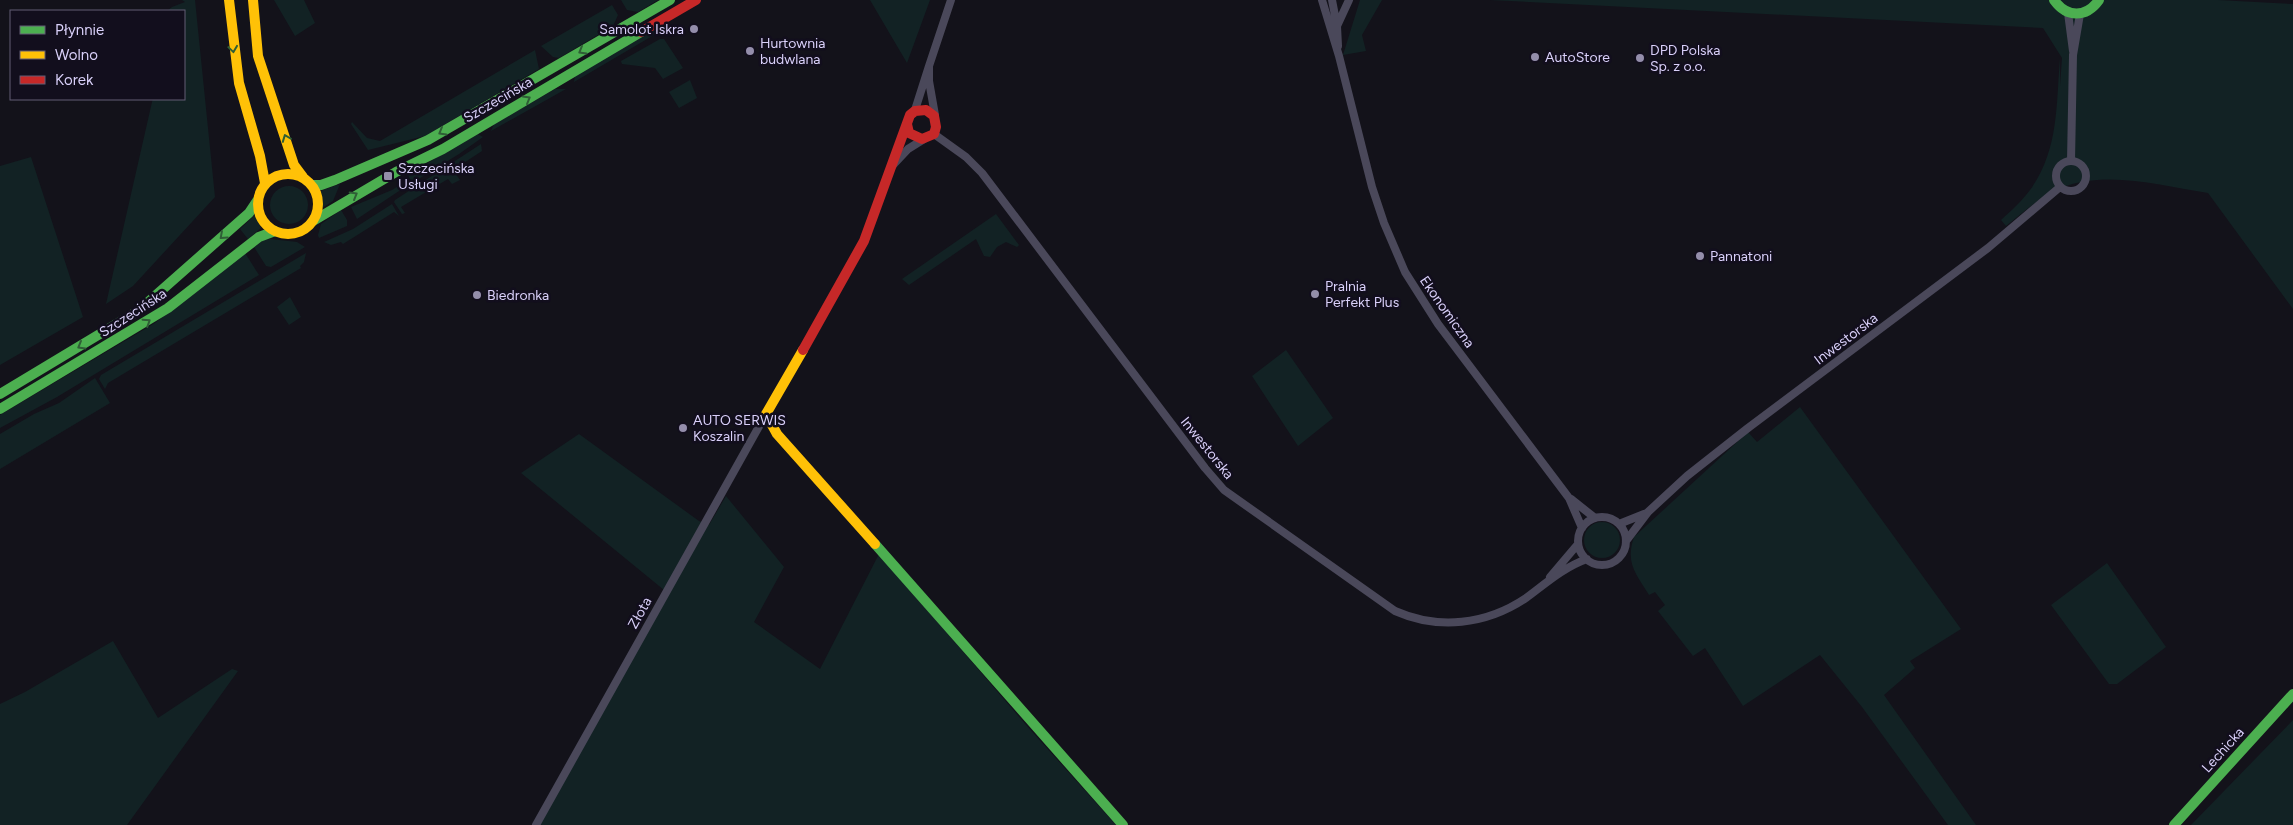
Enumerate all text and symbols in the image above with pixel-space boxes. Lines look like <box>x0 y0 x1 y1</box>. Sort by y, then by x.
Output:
legend <box>10 10 185 100</box>
text: Płynnie <box>55 21 104 39</box>
place label: Samolot Iskra <box>599 21 684 38</box>
marker: Samolot Iskra <box>688 23 700 35</box>
place label: Hurtownia budwlana <box>760 35 825 68</box>
place label: DPD Polska Sp. z o.o. <box>1650 42 1720 75</box>
one-way arrow <box>579 44 588 54</box>
one-way arrow <box>227 45 238 53</box>
marker: Hurtownia budwlana <box>744 45 756 57</box>
text: Wolno <box>55 46 98 64</box>
place label: AutoStore <box>1545 49 1610 66</box>
marker: AutoStore <box>1529 51 1541 63</box>
marker: DPD Polska Sp. z o.o. <box>1634 52 1646 64</box>
text: Korek <box>55 71 94 89</box>
street label: Szczecińska <box>461 74 535 126</box>
one-way arrow <box>521 96 530 106</box>
one-way arrow <box>438 126 447 136</box>
one-way arrow <box>282 135 292 143</box>
place label: Szczecińska Usługi <box>398 160 475 193</box>
marker: Szczecińska Usługi <box>382 170 394 182</box>
one-way arrow <box>349 192 358 202</box>
one-way arrow <box>219 230 228 239</box>
place label: Pannatoni <box>1710 248 1772 265</box>
marker: Pannatoni <box>1694 250 1706 262</box>
street label: Ekonomiczna <box>1416 273 1478 351</box>
place label: Pralnia Perfekt Plus <box>1325 278 1399 311</box>
street label: Szczecińska <box>96 285 170 341</box>
place label: Biedronka <box>487 287 549 304</box>
marker: Pralnia Perfekt Plus <box>1309 288 1321 300</box>
marker: Biedronka <box>471 289 483 301</box>
street label: Inwestorska <box>1811 310 1881 368</box>
one-way arrow <box>142 318 151 328</box>
one-way arrow <box>78 339 87 349</box>
place label: AUTO SERWIS Koszalin <box>693 412 786 445</box>
street label: Inwestorska <box>1177 414 1237 482</box>
marker: AUTO SERWIS Koszalin <box>677 422 689 434</box>
street label: Złota <box>624 594 656 632</box>
street label: Lechicka <box>2198 724 2248 776</box>

